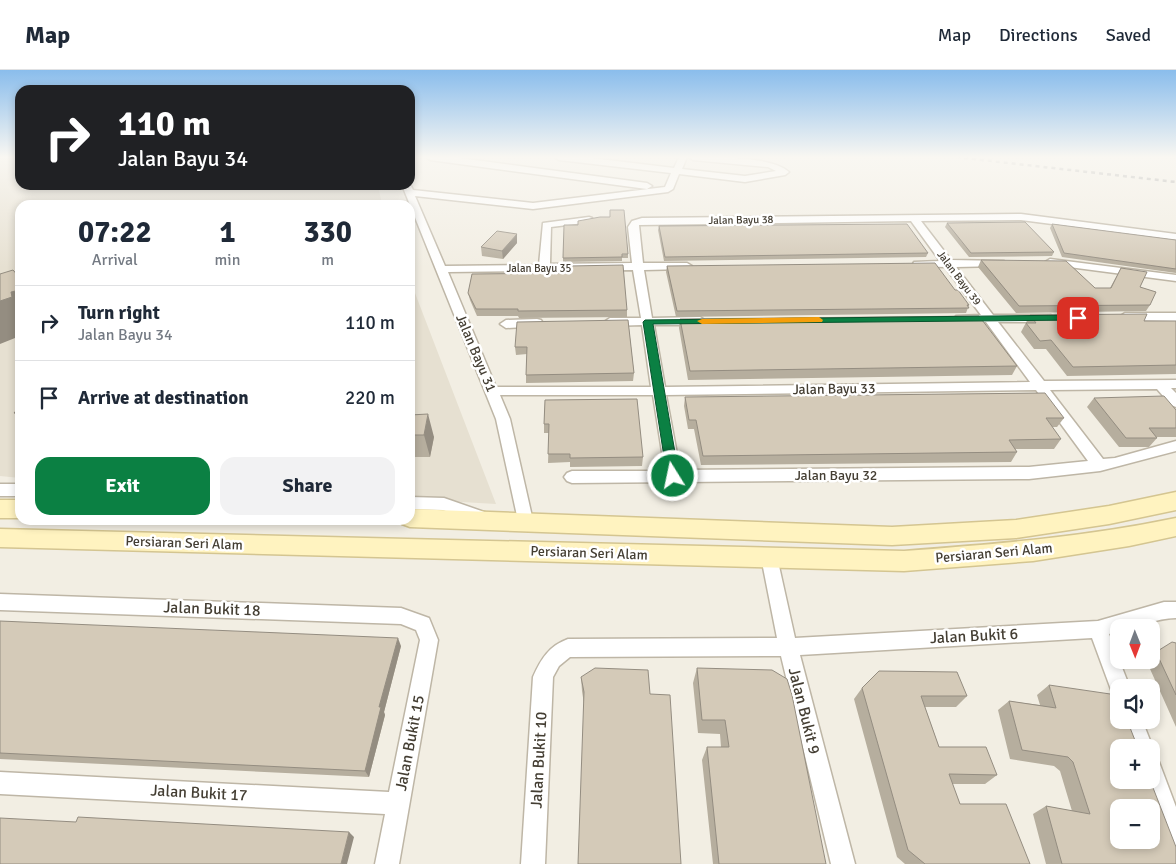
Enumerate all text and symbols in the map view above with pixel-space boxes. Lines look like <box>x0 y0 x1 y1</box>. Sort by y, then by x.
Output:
text: Map <box>25 20 70 50</box>
text: Map <box>938 24 971 46</box>
text: Directions <box>999 24 1078 46</box>
text: Saved <box>1106 24 1151 46</box>
text: 110 m <box>118 102 211 145</box>
icon: right <box>35 105 100 170</box>
text: Jalan Bayu 34 <box>118 145 248 172</box>
street label: Jalan Bayu 38 <box>708 213 774 227</box>
text: 07:22 <box>78 214 152 251</box>
text: 1 <box>219 214 236 251</box>
text: 330 <box>303 214 352 251</box>
street label: Jalan Bayu 39 <box>934 248 984 308</box>
text: Arrival <box>92 250 138 270</box>
text: min <box>215 250 240 270</box>
text: m <box>321 250 334 270</box>
street label: Jalan Bayu 35 <box>506 262 572 275</box>
pin <box>1057 297 1099 339</box>
text: Turn right <box>78 301 160 325</box>
icon: arrive <box>1064 304 1092 332</box>
icon: right <box>35 309 63 337</box>
text: 110 m <box>345 311 395 335</box>
street label: Jalan Bayu 31 <box>452 312 500 394</box>
text: Jalan Bayu 34 <box>78 325 173 345</box>
street label: Jalan Bayu 33 <box>792 380 876 398</box>
icon: arrive <box>35 384 63 412</box>
text: Arrive at destination <box>78 386 249 410</box>
text: 220 m <box>345 386 395 410</box>
position arrow <box>646 449 698 501</box>
button: Exit <box>35 457 210 515</box>
button: Share <box>220 457 395 515</box>
street label: Jalan Bayu 32 <box>795 467 877 484</box>
street label: Persiaran Seri Alam <box>125 532 243 554</box>
street label: Persiaran Seri Alam <box>935 539 1053 567</box>
street label: Persiaran Seri Alam <box>530 542 648 564</box>
street label: Jalan Bukit 18 <box>163 597 261 621</box>
north arrow <box>1110 619 1160 669</box>
map controls <box>1110 619 1160 849</box>
street label: Jalan Bukit 6 <box>929 624 1019 648</box>
street label: Jalan Bukit 9 <box>784 666 824 756</box>
button: sound <box>1110 679 1160 729</box>
street label: Jalan Bukit 15 <box>391 693 429 793</box>
street label: Jalan Bukit 10 <box>526 711 552 809</box>
button: + <box>1110 739 1160 789</box>
street label: Jalan Bukit 17 <box>150 780 248 806</box>
button: − <box>1110 799 1160 849</box>

